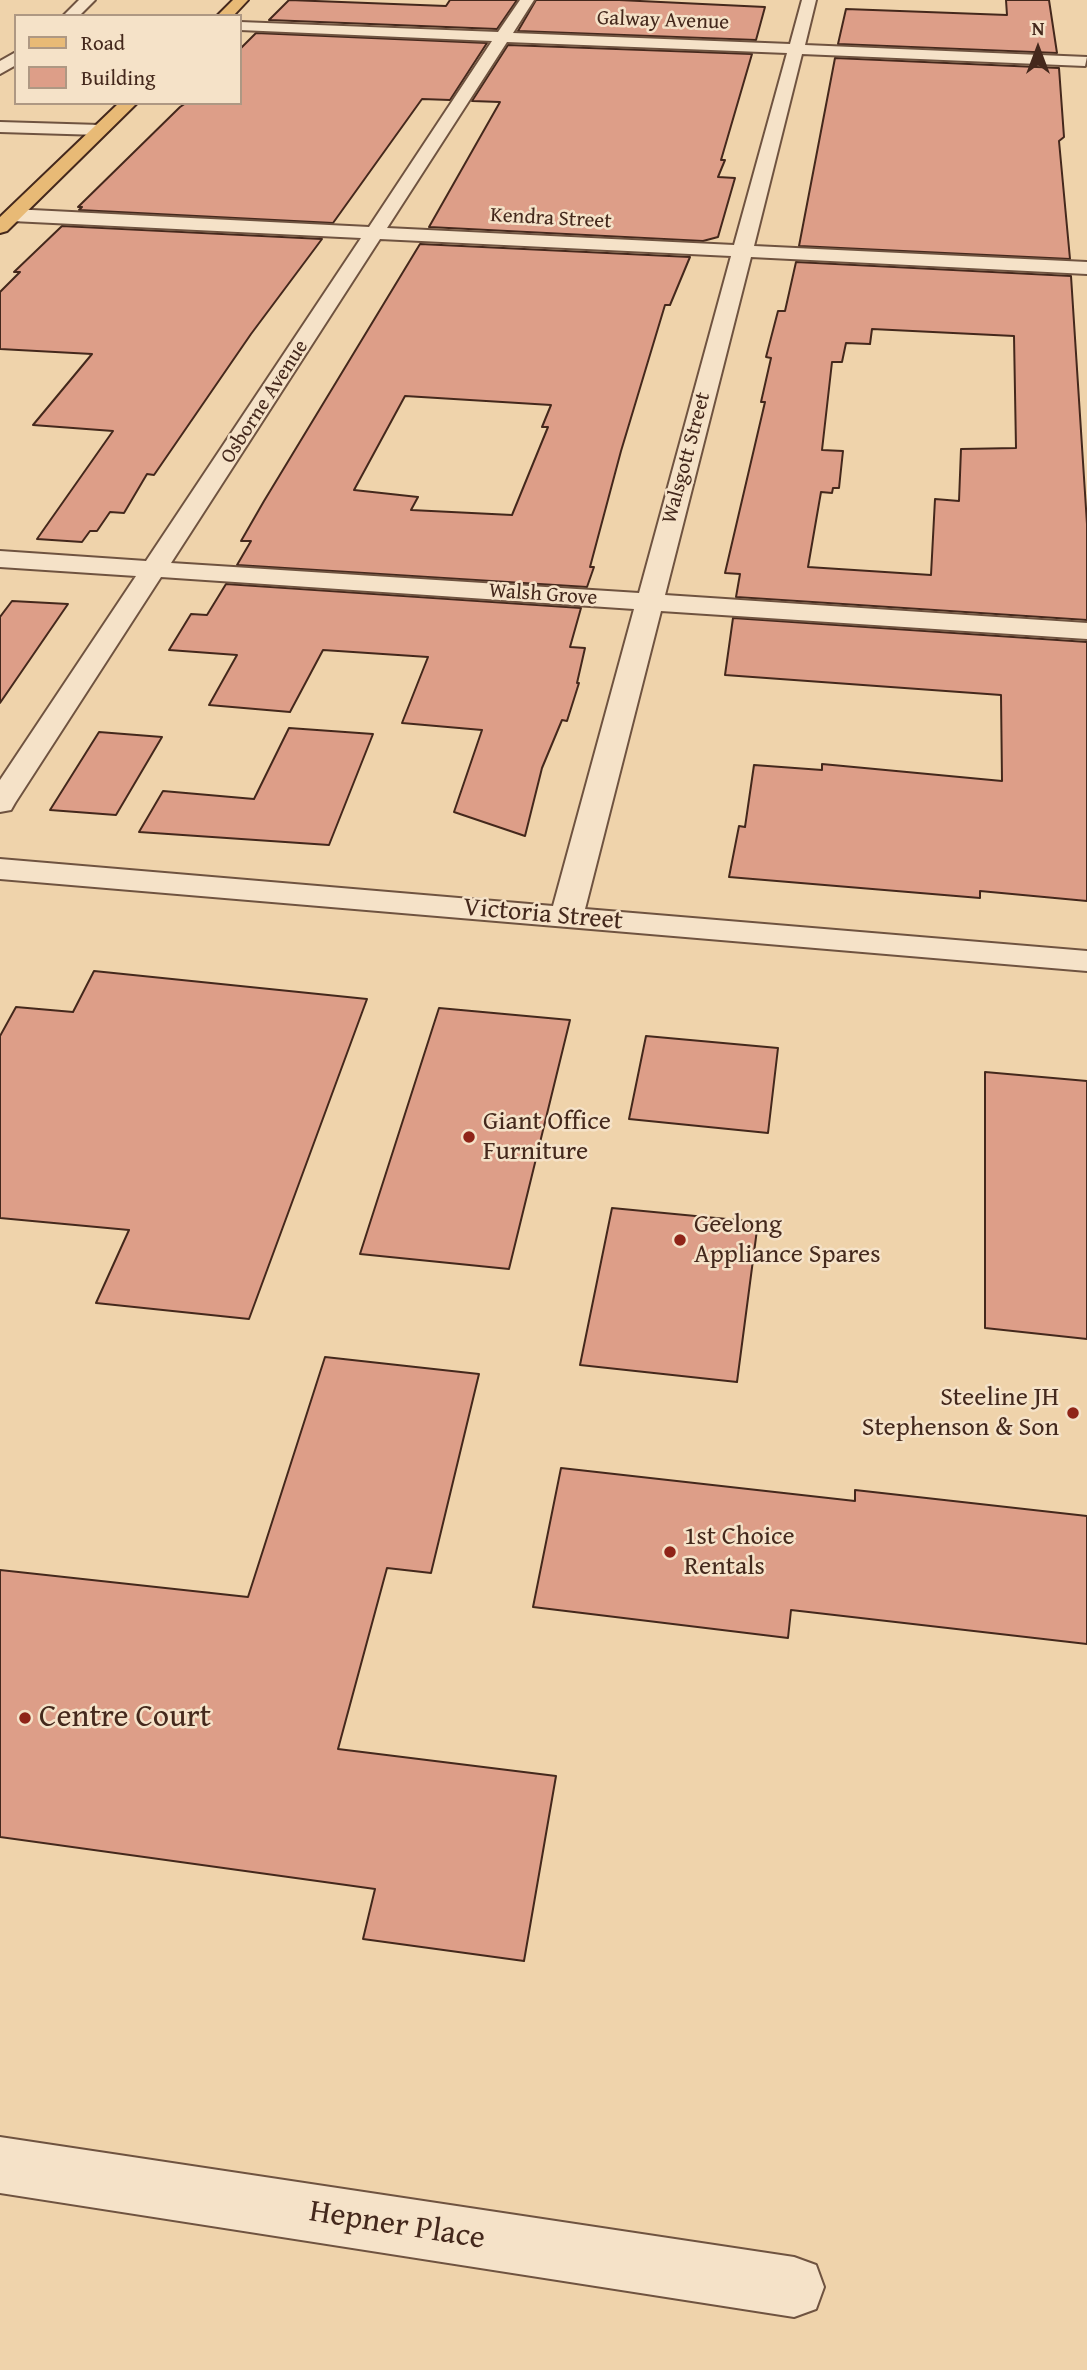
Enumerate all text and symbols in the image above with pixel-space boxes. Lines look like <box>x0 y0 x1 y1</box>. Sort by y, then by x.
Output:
street label: Galway Avenue <box>596 6 730 36</box>
legend <box>14 14 242 105</box>
north arrow <box>1003 14 1073 84</box>
text: N <box>1032 14 1044 42</box>
text: Road <box>81 27 125 58</box>
text: Building <box>81 62 155 93</box>
street label: Kendra Street <box>490 203 612 235</box>
street label: Osborne Avenue <box>216 336 314 468</box>
street label: Walsgott Street <box>657 390 717 526</box>
street label: Walsh Grove <box>488 579 598 611</box>
street label: Victoria Street <box>462 892 624 938</box>
place label: Giant Office Furniture <box>483 1106 611 1168</box>
marker: Giant Office Furniture <box>461 1129 477 1145</box>
place label: Geelong Appliance Spares <box>694 1209 881 1270</box>
marker: Geelong Appliance Spares <box>672 1232 688 1248</box>
place label: Steeline JH Stephenson & Son <box>862 1382 1059 1444</box>
marker: Steeline JH Stephenson & Son <box>1065 1405 1081 1421</box>
place label: 1st Choice Rentals <box>684 1521 795 1582</box>
marker: 1st Choice Rentals <box>662 1544 678 1560</box>
place label: Centre Court <box>39 1699 211 1737</box>
marker: Centre Court <box>17 1710 33 1726</box>
street label: Hepner Place <box>306 2193 488 2259</box>

